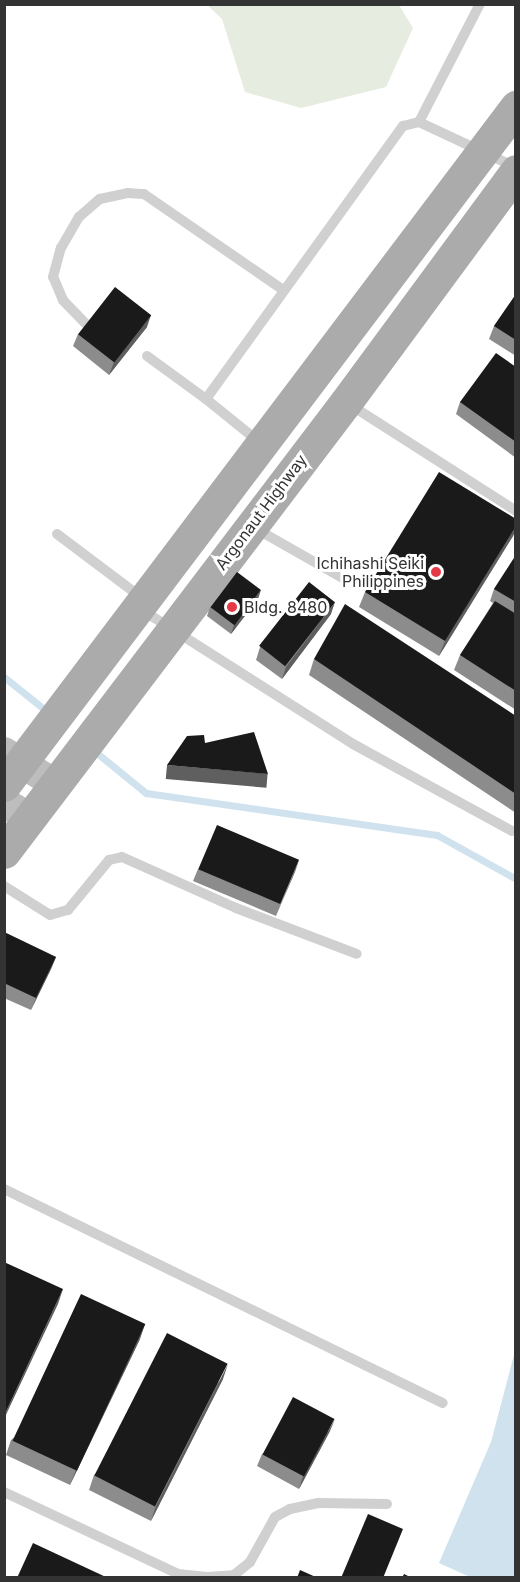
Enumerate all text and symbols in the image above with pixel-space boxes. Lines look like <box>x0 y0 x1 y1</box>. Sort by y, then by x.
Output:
street label: Argonaut Highway <box>211 450 311 574</box>
place label: Ichihashi Seiki Philippines <box>316 553 424 591</box>
marker: Ichihashi Seiki Philippines <box>429 565 443 579</box>
place label: Bldg. 8480 <box>244 597 327 617</box>
marker: Bldg. 8480 <box>225 600 239 614</box>

